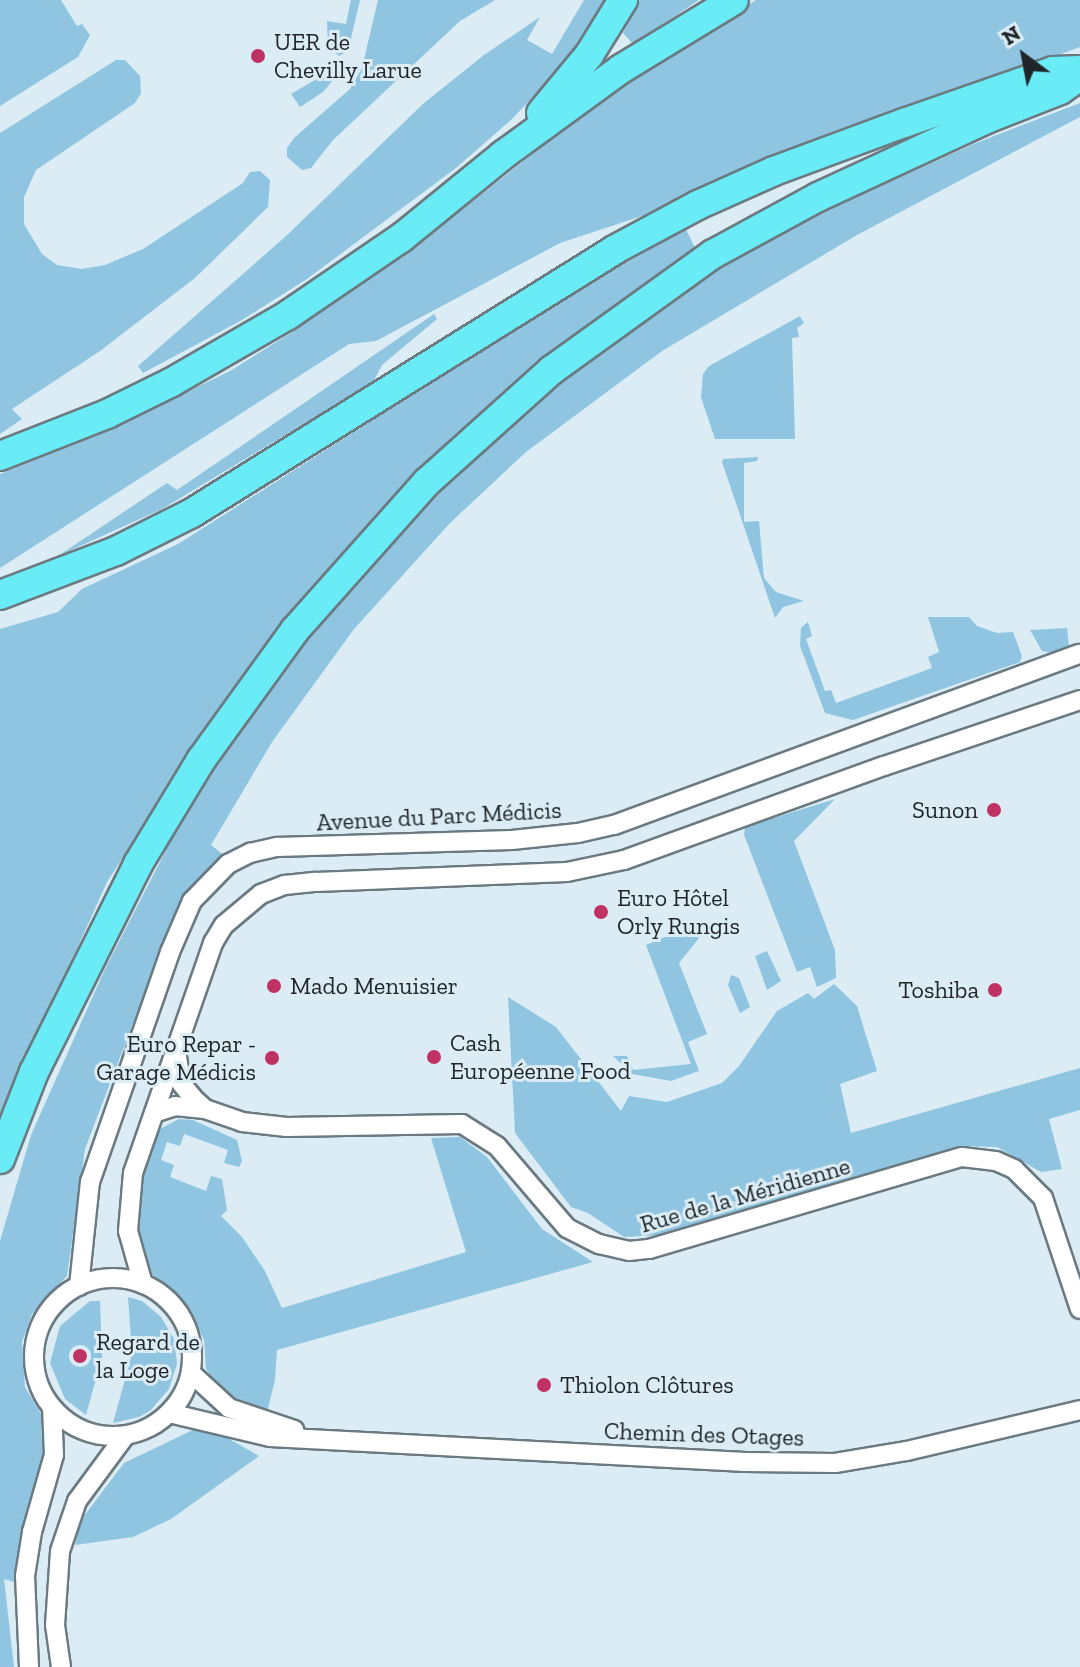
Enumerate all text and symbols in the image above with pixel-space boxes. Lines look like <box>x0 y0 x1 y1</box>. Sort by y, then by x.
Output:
north arrow <box>984 16 1064 96</box>
text: N <box>997 19 1025 51</box>
place label: UER de Chevilly Larue <box>274 28 422 84</box>
marker: UER de Chevilly Larue <box>249 47 267 65</box>
street label: Avenue du Parc Médicis <box>316 795 562 837</box>
place label: Sunon <box>912 796 978 824</box>
marker: Sunon <box>985 801 1003 819</box>
place label: Euro Hôtel Orly Rungis <box>617 884 741 940</box>
marker: Euro Hôtel Orly Rungis <box>592 903 610 921</box>
place label: Mado Menuisier <box>290 972 458 1000</box>
place label: Toshiba <box>898 976 979 1004</box>
marker: Mado Menuisier <box>265 977 283 995</box>
marker: Toshiba <box>986 981 1004 999</box>
place label: Cash Européenne Food <box>450 1029 631 1085</box>
place label: Euro Repar - Garage Médicis <box>96 1030 256 1086</box>
marker: Cash Européenne Food <box>425 1048 443 1066</box>
marker: Euro Repar - Garage Médicis <box>263 1049 281 1067</box>
street label: Rue de la Méridienne <box>637 1151 853 1239</box>
place label: Regard de la Loge <box>96 1328 200 1384</box>
marker: Regard de la Loge <box>71 1347 89 1365</box>
place label: Thiolon Clôtures <box>560 1371 734 1399</box>
marker: Thiolon Clôtures <box>535 1376 553 1394</box>
street label: Chemin des Otages <box>603 1416 805 1452</box>

